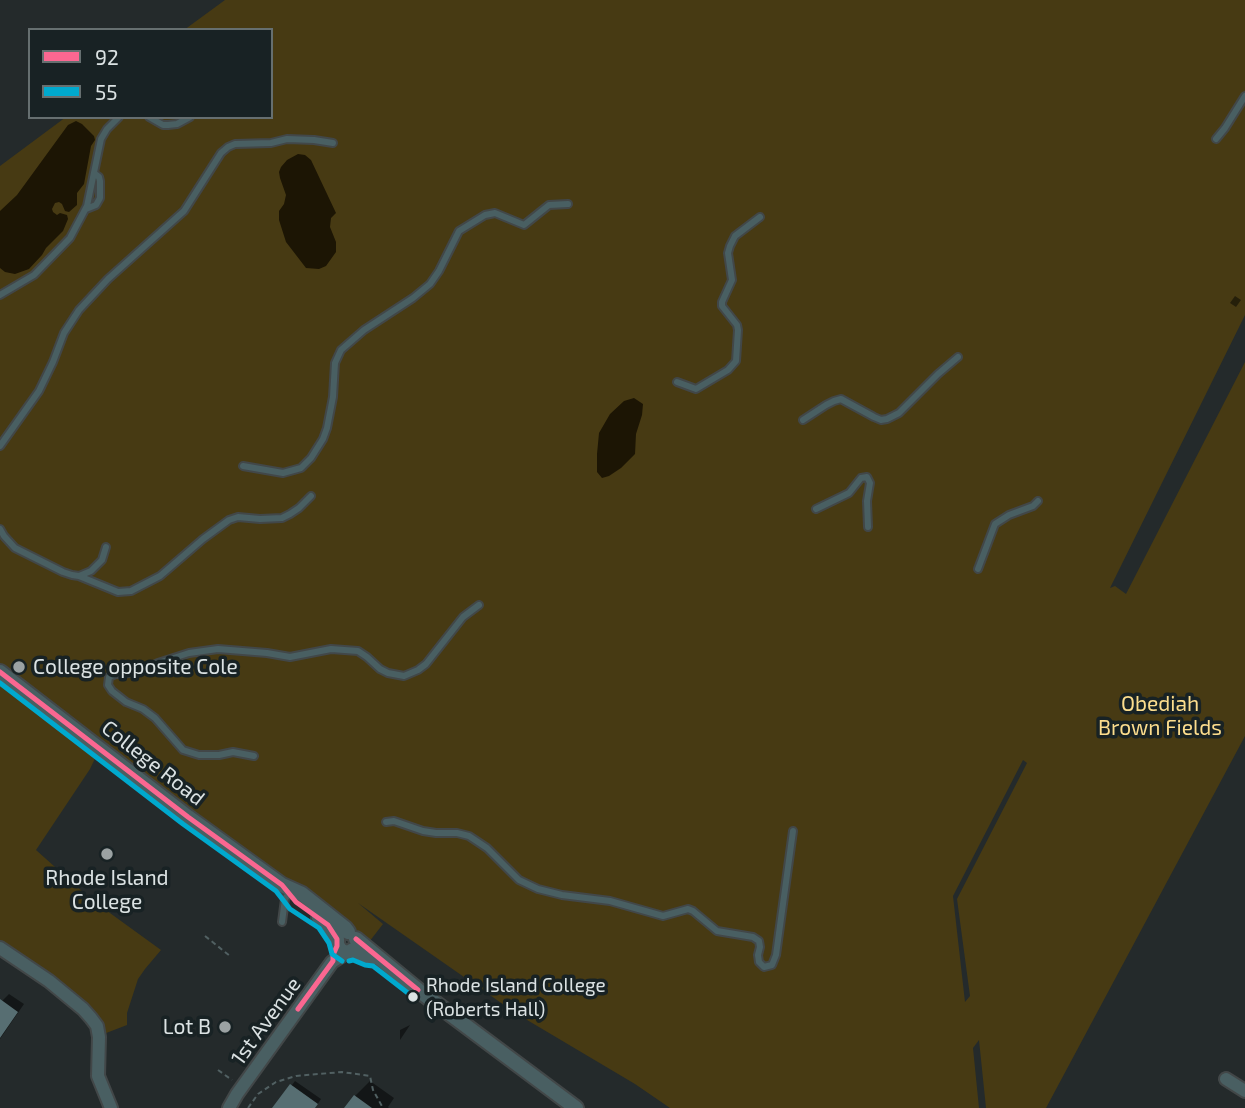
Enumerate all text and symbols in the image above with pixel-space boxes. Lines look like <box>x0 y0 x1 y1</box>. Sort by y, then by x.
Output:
legend <box>28 28 273 119</box>
text: 92 <box>95 44 119 69</box>
text: 55 <box>95 79 118 104</box>
place label: College opposite Cole <box>33 654 238 680</box>
marker: College opposite Cole <box>11 659 27 675</box>
park label: Obediah Brown Fields <box>1098 691 1222 741</box>
street label: College Road <box>97 715 209 811</box>
marker: Rhode Island College <box>99 846 115 862</box>
place label: Rhode Island College <box>45 865 169 915</box>
street label: 1st Avenue <box>226 972 306 1070</box>
place label: Rhode Island College (Roberts Hall) <box>426 975 606 1019</box>
marker: Rhode Island College (Roberts Hall) <box>406 990 420 1004</box>
place label: Lot B <box>163 1014 211 1040</box>
marker: Lot B <box>217 1019 233 1035</box>

